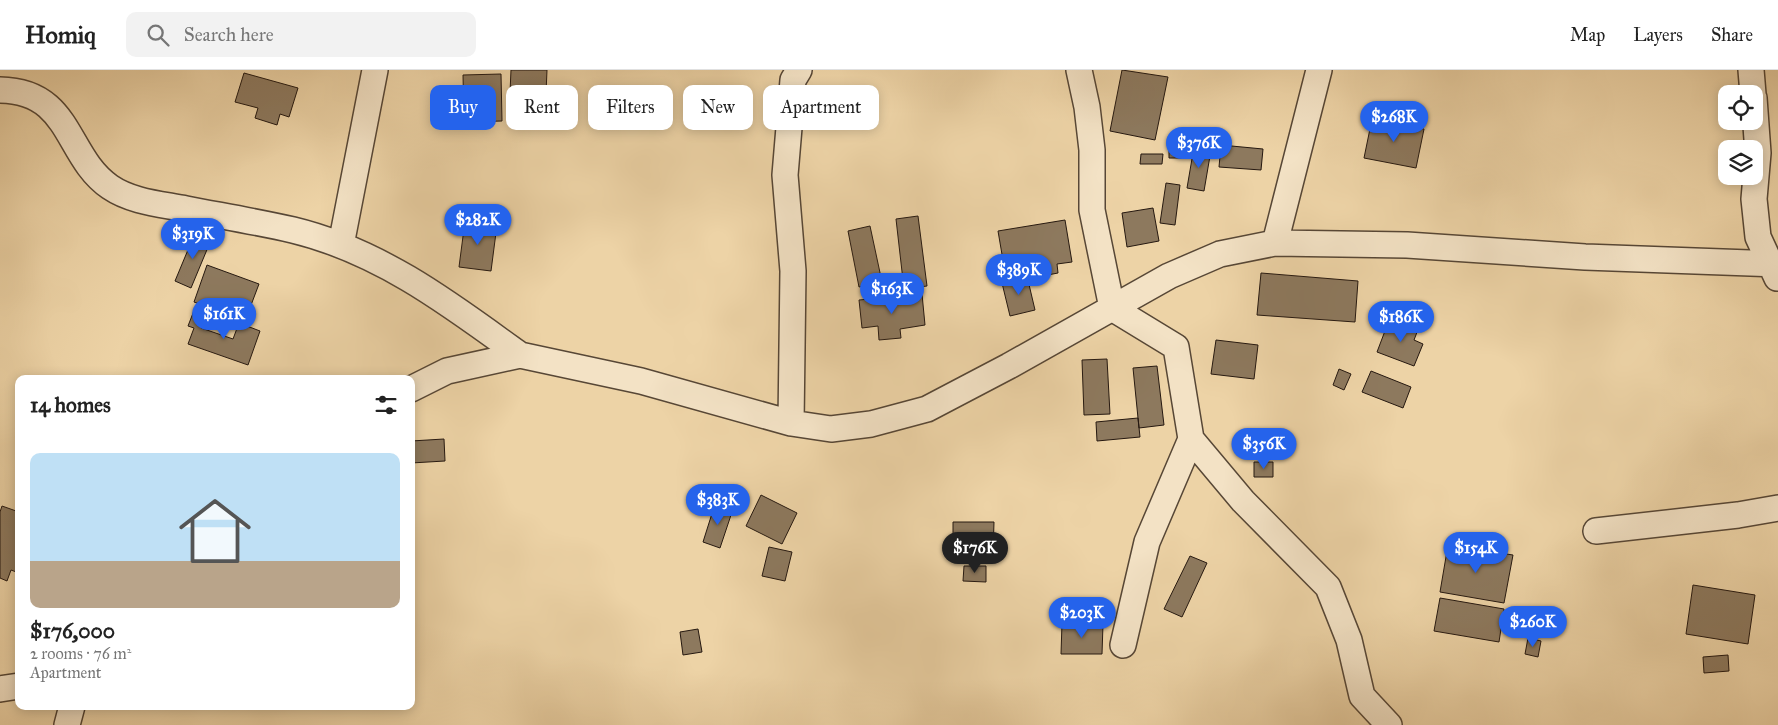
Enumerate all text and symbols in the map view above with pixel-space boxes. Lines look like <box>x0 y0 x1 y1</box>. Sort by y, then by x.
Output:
search box <box>126 12 476 57</box>
text: Homiq <box>25 20 96 50</box>
icon: search <box>144 21 172 49</box>
text: Search here <box>184 23 274 46</box>
text: Map <box>1570 24 1605 46</box>
text: Layers <box>1633 24 1683 46</box>
text: Share <box>1711 24 1753 46</box>
chip: Buy <box>430 85 496 130</box>
chip: Rent <box>506 85 578 130</box>
chip: Filters <box>588 85 673 130</box>
chip: New <box>683 85 753 130</box>
chip: Apartment <box>763 85 879 130</box>
map controls <box>1718 85 1763 185</box>
button: locate <box>1718 85 1763 130</box>
pin: $268K <box>1359 100 1429 143</box>
text: $268K <box>1371 107 1417 126</box>
pin: $376K <box>1164 126 1234 169</box>
text: $376K <box>1177 133 1221 152</box>
button: layers <box>1718 140 1763 185</box>
pin: $282K <box>443 204 513 246</box>
text: $282K <box>455 210 501 229</box>
pin: $319K <box>158 218 228 260</box>
text: $319K <box>172 224 214 243</box>
pin: $389K <box>984 254 1054 296</box>
text: $389K <box>997 260 1041 279</box>
pin: $163K <box>857 272 927 315</box>
text: $163K <box>871 279 913 298</box>
pin: $161K <box>189 298 259 340</box>
pin: $186K <box>1366 300 1436 343</box>
text: $161K <box>203 304 245 323</box>
text: $186K <box>1379 307 1423 326</box>
icon: filters <box>372 391 400 419</box>
text: 14 homes <box>30 392 111 418</box>
pin: $356K <box>1229 428 1299 470</box>
text: $356K <box>1243 434 1286 453</box>
pin: $383K <box>683 484 753 526</box>
icon: home <box>170 486 260 576</box>
text: $383K <box>697 490 739 509</box>
pin: $176K <box>940 532 1010 574</box>
pin: $154K <box>1441 532 1511 574</box>
text: $176K <box>953 538 997 557</box>
text: $154K <box>1454 538 1498 557</box>
pin: $203K <box>1047 596 1117 639</box>
text: $203K <box>1060 603 1104 622</box>
pin: $260K <box>1498 606 1568 648</box>
text: $260K <box>1510 612 1556 631</box>
text: $176,000 <box>30 618 115 644</box>
text: 2 rooms · 76 m² <box>30 644 131 663</box>
text: Apartment <box>30 663 102 682</box>

